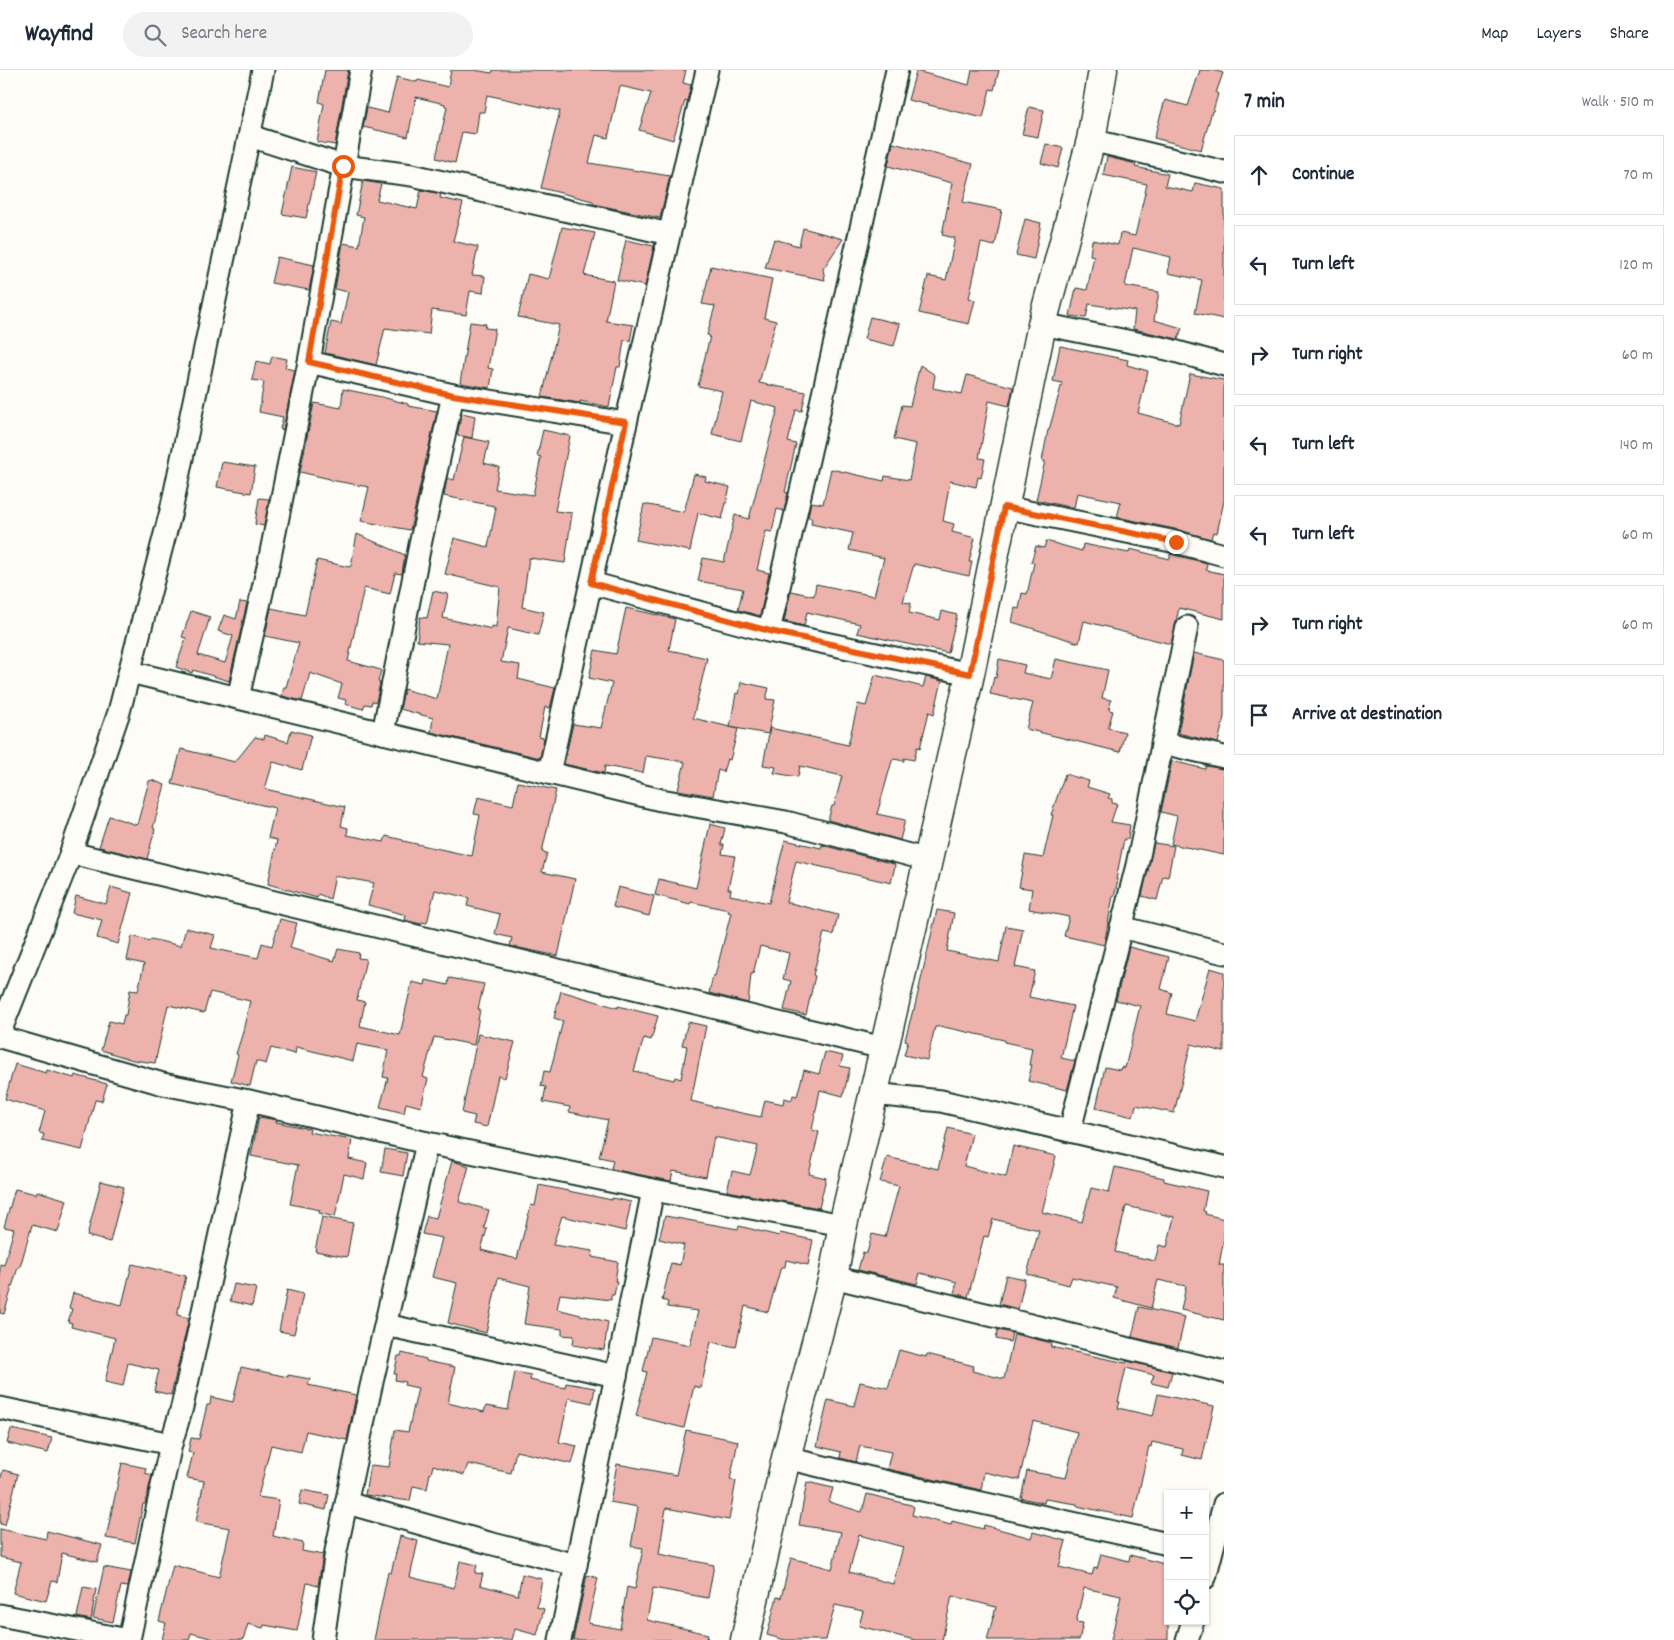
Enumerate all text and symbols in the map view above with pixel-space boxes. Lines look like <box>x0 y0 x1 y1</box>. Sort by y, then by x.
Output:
search box <box>123 12 473 57</box>
text: Wayfind <box>25 18 93 52</box>
icon: search <box>141 21 169 49</box>
text: Search here <box>181 21 267 48</box>
text: Map <box>1481 22 1508 47</box>
text: Layers <box>1536 22 1582 47</box>
text: Share <box>1610 22 1649 47</box>
text: 7 min <box>1244 88 1285 118</box>
text: Walk · 510 m <box>1582 91 1654 114</box>
route start <box>332 155 355 178</box>
icon: ahead <box>1245 161 1273 189</box>
text: Continue <box>1292 162 1354 189</box>
text: 70 m <box>1623 164 1653 187</box>
icon: left <box>1245 251 1273 279</box>
text: Turn left <box>1292 252 1355 279</box>
text: 120 m <box>1619 254 1653 277</box>
icon: right <box>1245 341 1273 369</box>
text: Turn right <box>1292 342 1363 369</box>
text: 60 m <box>1622 344 1653 367</box>
icon: left <box>1245 431 1273 459</box>
text: Turn left <box>1292 432 1355 459</box>
text: 140 m <box>1619 434 1653 457</box>
icon: left <box>1245 521 1273 549</box>
text: Turn left <box>1292 522 1355 549</box>
text: 60 m <box>1622 524 1653 547</box>
route end <box>1165 531 1188 554</box>
icon: right <box>1245 611 1273 639</box>
text: Turn right <box>1292 612 1363 639</box>
text: 60 m <box>1622 614 1653 637</box>
icon: arrive <box>1245 701 1273 729</box>
text: Arrive at destination <box>1292 702 1442 729</box>
map controls <box>1164 1490 1209 1625</box>
button: + <box>1164 1490 1209 1535</box>
button: − <box>1164 1535 1209 1580</box>
button: locate <box>1164 1580 1209 1625</box>

